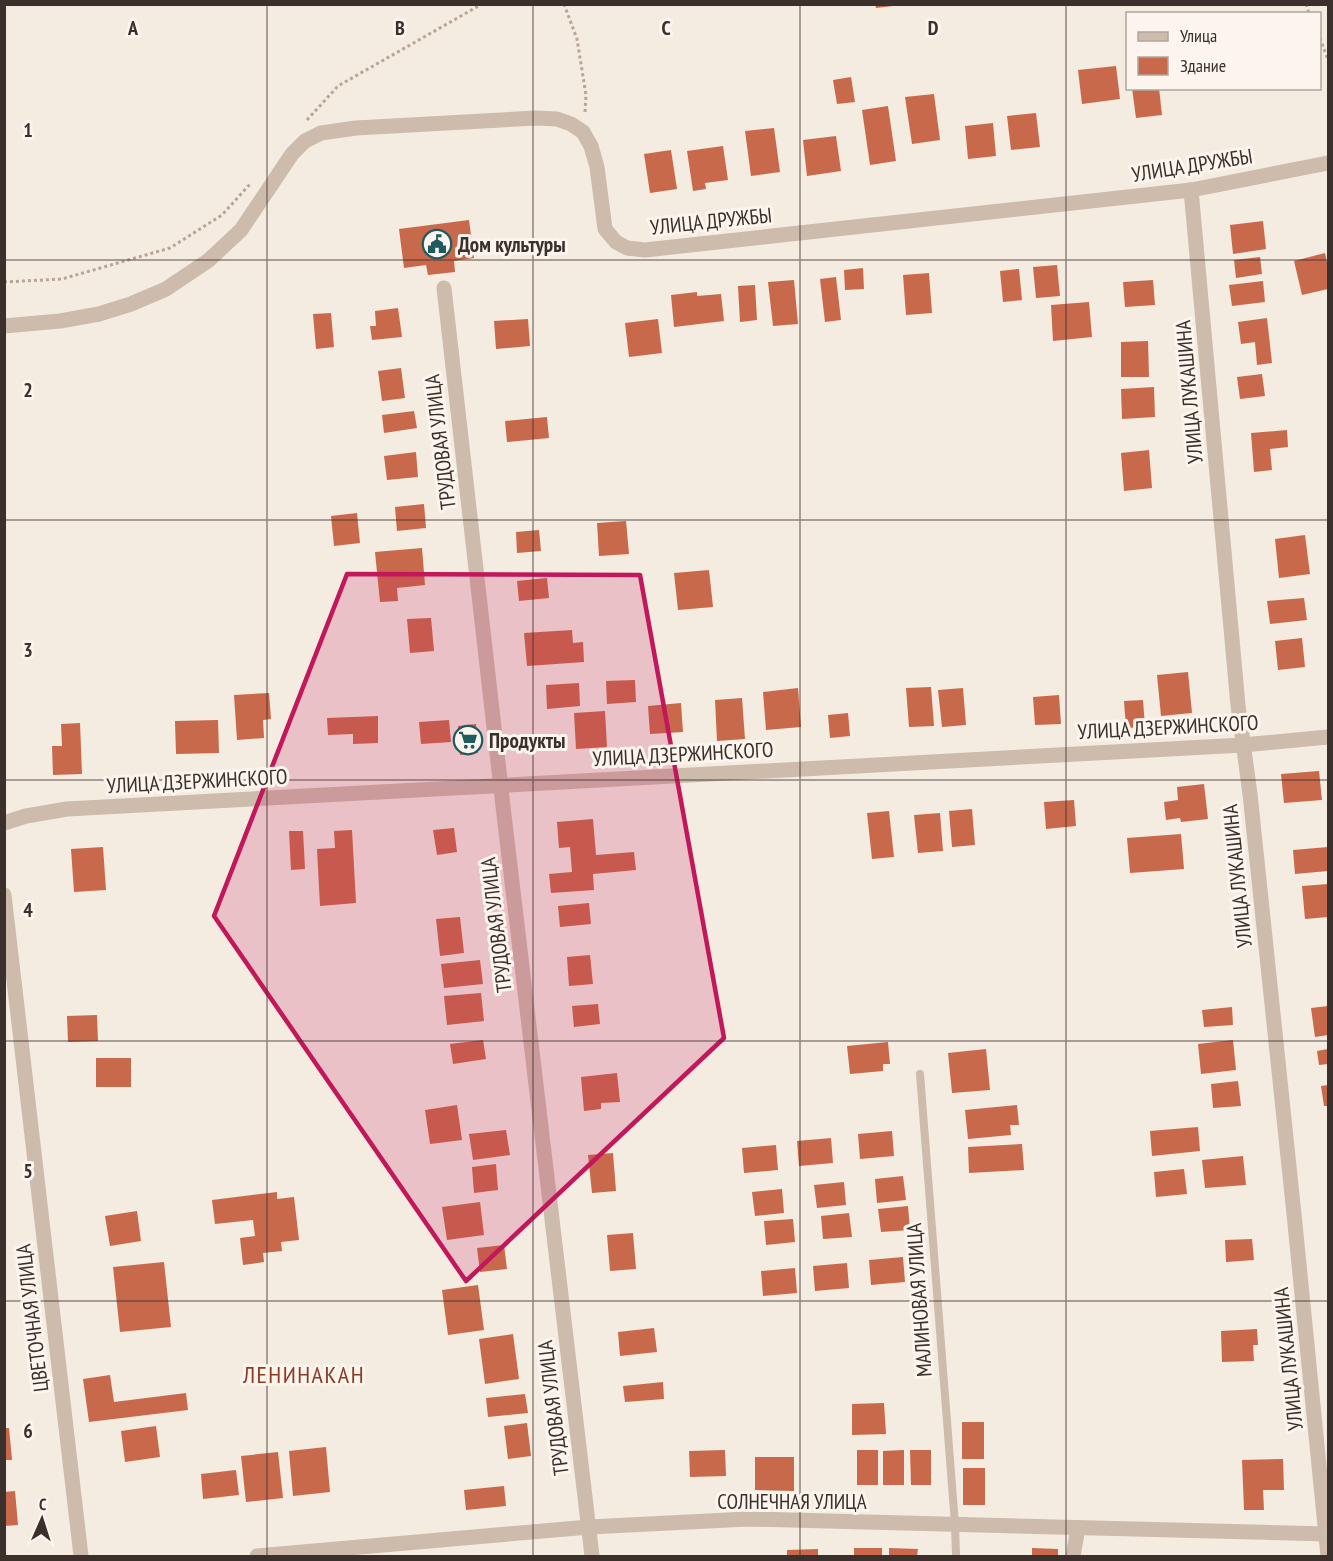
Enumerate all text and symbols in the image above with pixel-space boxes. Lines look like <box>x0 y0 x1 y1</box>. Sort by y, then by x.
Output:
legend <box>1126 12 1321 90</box>
text: A <box>127 15 139 41</box>
text: B <box>395 15 405 41</box>
text: C <box>661 15 671 41</box>
text: D <box>928 15 939 41</box>
text: Улица <box>1180 24 1217 47</box>
text: Здание <box>1180 54 1226 77</box>
text: 1 <box>23 117 33 143</box>
street label: УЛИЦА ДРУЖБЫ <box>1130 142 1254 188</box>
street label: УЛИЦА ДРУЖБЫ <box>649 201 773 241</box>
public building icon: Дом культуры <box>421 228 453 260</box>
place label: Дом культуры <box>458 231 566 258</box>
street label: УЛИЦА ЛУКАШИНА <box>1169 319 1209 465</box>
street label: ТРУДОВАЯ УЛИЦА <box>418 373 462 511</box>
text: 2 <box>23 377 33 403</box>
text: 3 <box>23 637 33 663</box>
street label: УЛИЦА ДЗЕРЖИНСКОГО <box>1077 709 1259 745</box>
supermarket icon: Продукты <box>452 724 484 756</box>
place label: Продукты <box>489 727 565 754</box>
street label: УЛИЦА ДЗЕРЖИНСКОГО <box>592 736 774 772</box>
street label: УЛИЦА ДЗЕРЖИНСКОГО <box>106 763 288 799</box>
street label: УЛИЦА ЛУКАШИНА <box>1216 803 1258 949</box>
street label: ТРУДОВАЯ УЛИЦА <box>474 856 518 994</box>
text: 4 <box>23 897 33 923</box>
text: 5 <box>23 1158 33 1184</box>
street label: МАЛИНОВАЯ УЛИЦА <box>900 1222 938 1378</box>
street label: ЦВЕТОЧНАЯ УЛИЦА <box>10 1243 54 1393</box>
street label: УЛИЦА ЛУКАШИНА <box>1267 1286 1309 1432</box>
street label: ТРУДОВАЯ УЛИЦА <box>531 1339 575 1477</box>
district label: ЛЕНИНАКАН <box>242 1359 365 1390</box>
text: 6 <box>23 1418 33 1444</box>
street label: СОЛНЕЧНАЯ УЛИЦА <box>717 1488 867 1515</box>
north arrow <box>12 1489 72 1549</box>
text: С <box>39 1494 48 1514</box>

